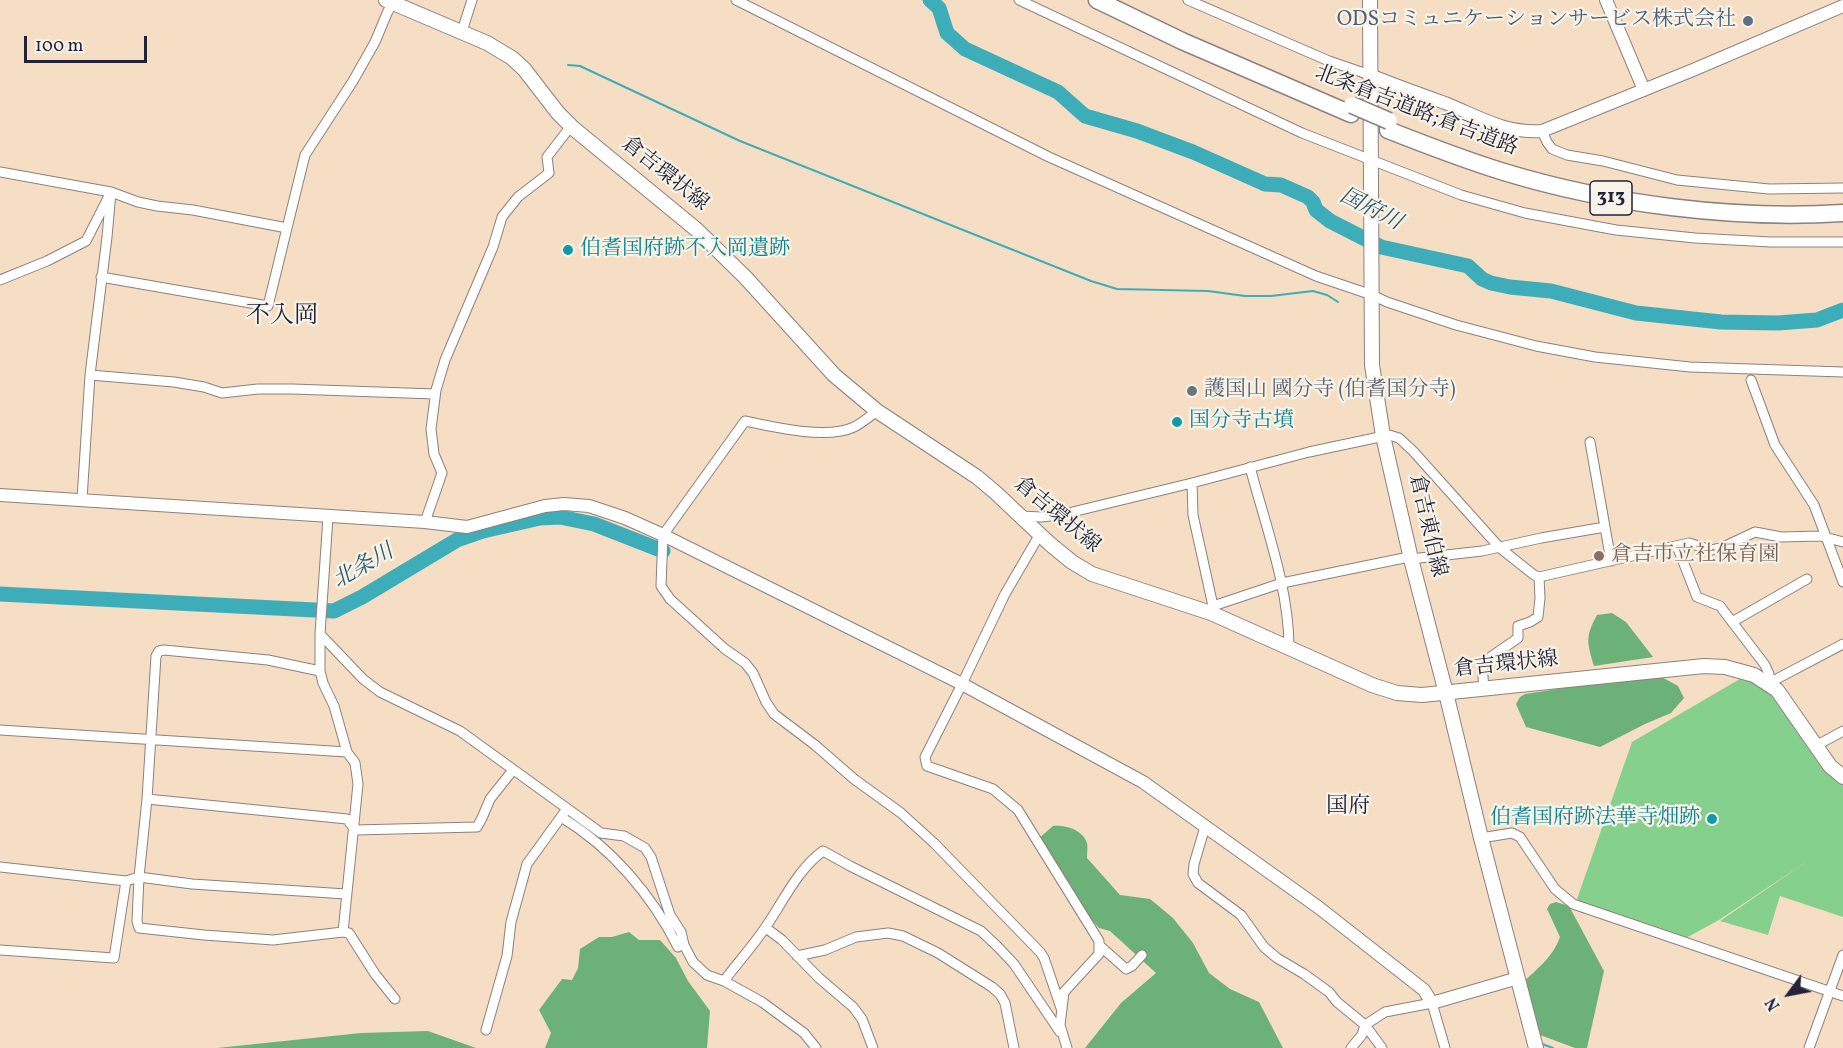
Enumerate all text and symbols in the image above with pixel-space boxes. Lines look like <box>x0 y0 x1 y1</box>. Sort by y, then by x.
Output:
place label: ODSコミュニケーションサービス株式会社 <box>1337 8 1736 34</box>
marker: ODSコミュニケーションサービス株式会社 <box>1741 14 1755 28</box>
scale bar <box>27 24 150 62</box>
text: 100 m <box>35 34 84 59</box>
street label: 北条倉吉道路;倉吉道路 <box>1311 62 1521 162</box>
street label: 倉吉環状線 <box>615 132 713 218</box>
road number: 313 <box>1590 181 1632 215</box>
water label: 国府川 <box>1335 184 1405 238</box>
place label: 伯耆国府跡不入岡遺跡 <box>580 237 790 263</box>
marker: 伯耆国府跡不入岡遺跡 <box>561 243 575 257</box>
district label: 不入岡 <box>246 304 318 332</box>
place label: 護国山 國分寺 (伯耆国分寺) <box>1204 378 1456 404</box>
marker: 護国山 國分寺 (伯耆国分寺) <box>1185 384 1199 398</box>
place label: 国分寺古墳 <box>1189 409 1294 435</box>
marker: 国分寺古墳 <box>1170 415 1184 429</box>
street label: 倉吉東伯線 <box>1402 472 1450 580</box>
street label: 倉吉環状線 <box>1008 473 1104 559</box>
water label: 北条川 <box>329 540 399 596</box>
place label: 倉吉市立社保育園 <box>1611 543 1779 569</box>
marker: 倉吉市立社保育園 <box>1592 549 1606 563</box>
street label: 倉吉環状線 <box>1452 648 1560 684</box>
district label: 国府 <box>1326 795 1370 821</box>
place label: 伯耆国府跡法華寺畑跡 <box>1490 806 1700 832</box>
marker: 伯耆国府跡法華寺畑跡 <box>1705 812 1719 826</box>
north arrow <box>1759 964 1819 1024</box>
text: N <box>1761 993 1786 1014</box>

